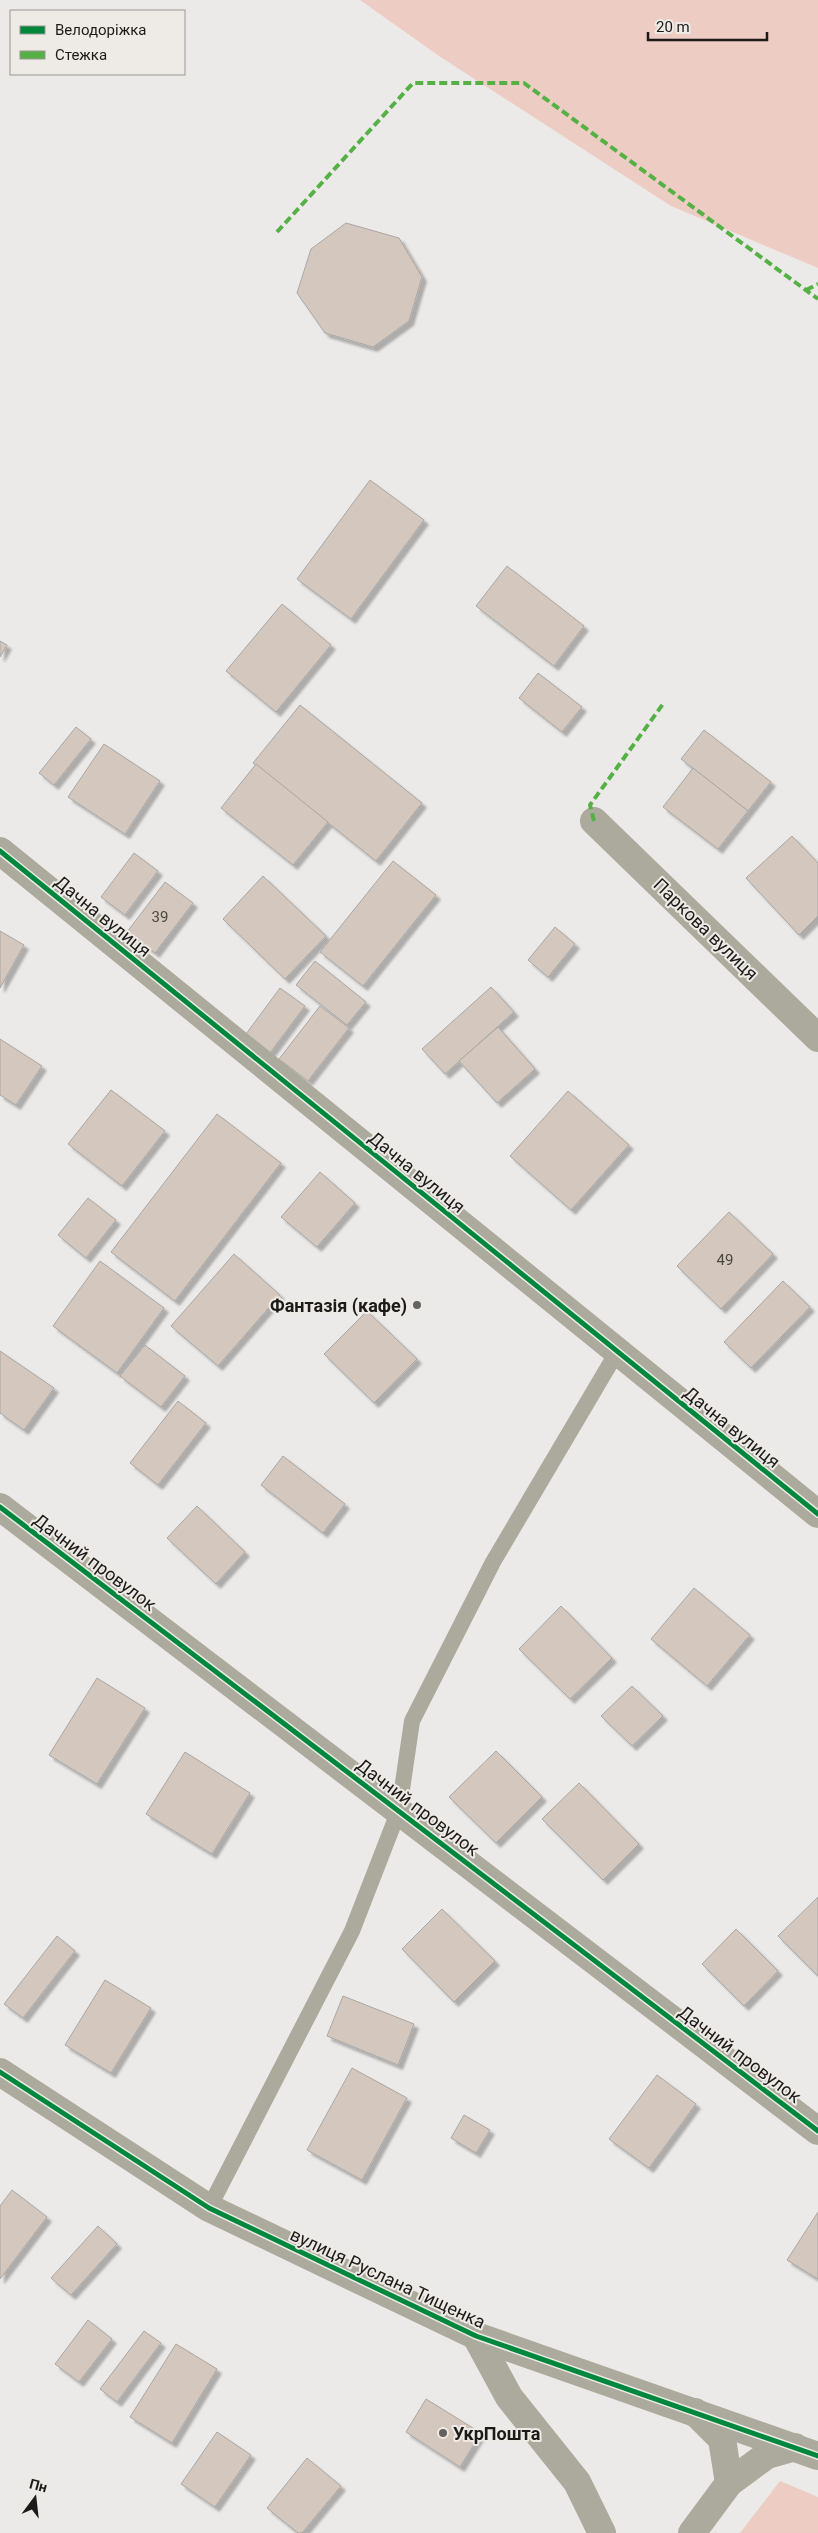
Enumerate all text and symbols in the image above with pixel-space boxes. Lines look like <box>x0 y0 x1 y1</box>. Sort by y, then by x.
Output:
legend <box>10 10 185 75</box>
scale bar <box>648 10 767 42</box>
text: 20 m <box>656 18 690 36</box>
text: Велодоріжка <box>55 21 146 39</box>
text: Стежка <box>55 46 107 64</box>
street label: Дачна вулиця <box>51 871 155 961</box>
street label: Паркова вулиця <box>649 874 763 984</box>
house number: 39 <box>152 908 168 926</box>
street label: Дачна вулиця <box>365 1127 469 1217</box>
house number: 49 <box>717 1251 733 1269</box>
place label: Фантазія (кафе) <box>270 1295 407 1317</box>
marker: Фантазія (кафе) <box>411 1299 423 1311</box>
street label: Дачна вулиця <box>680 1382 784 1472</box>
street label: Дачний провулок <box>29 1509 161 1615</box>
street label: Дачний провулок <box>352 1754 484 1860</box>
street label: Дачний провулок <box>674 2001 806 2107</box>
street label: вулиця Руслана Тищенка <box>287 2224 489 2332</box>
place label: УкрПошта <box>453 2423 541 2444</box>
marker: УкрПошта <box>437 2427 449 2439</box>
north arrow <box>10 2473 60 2523</box>
text: Пн <box>28 2475 49 2495</box>

